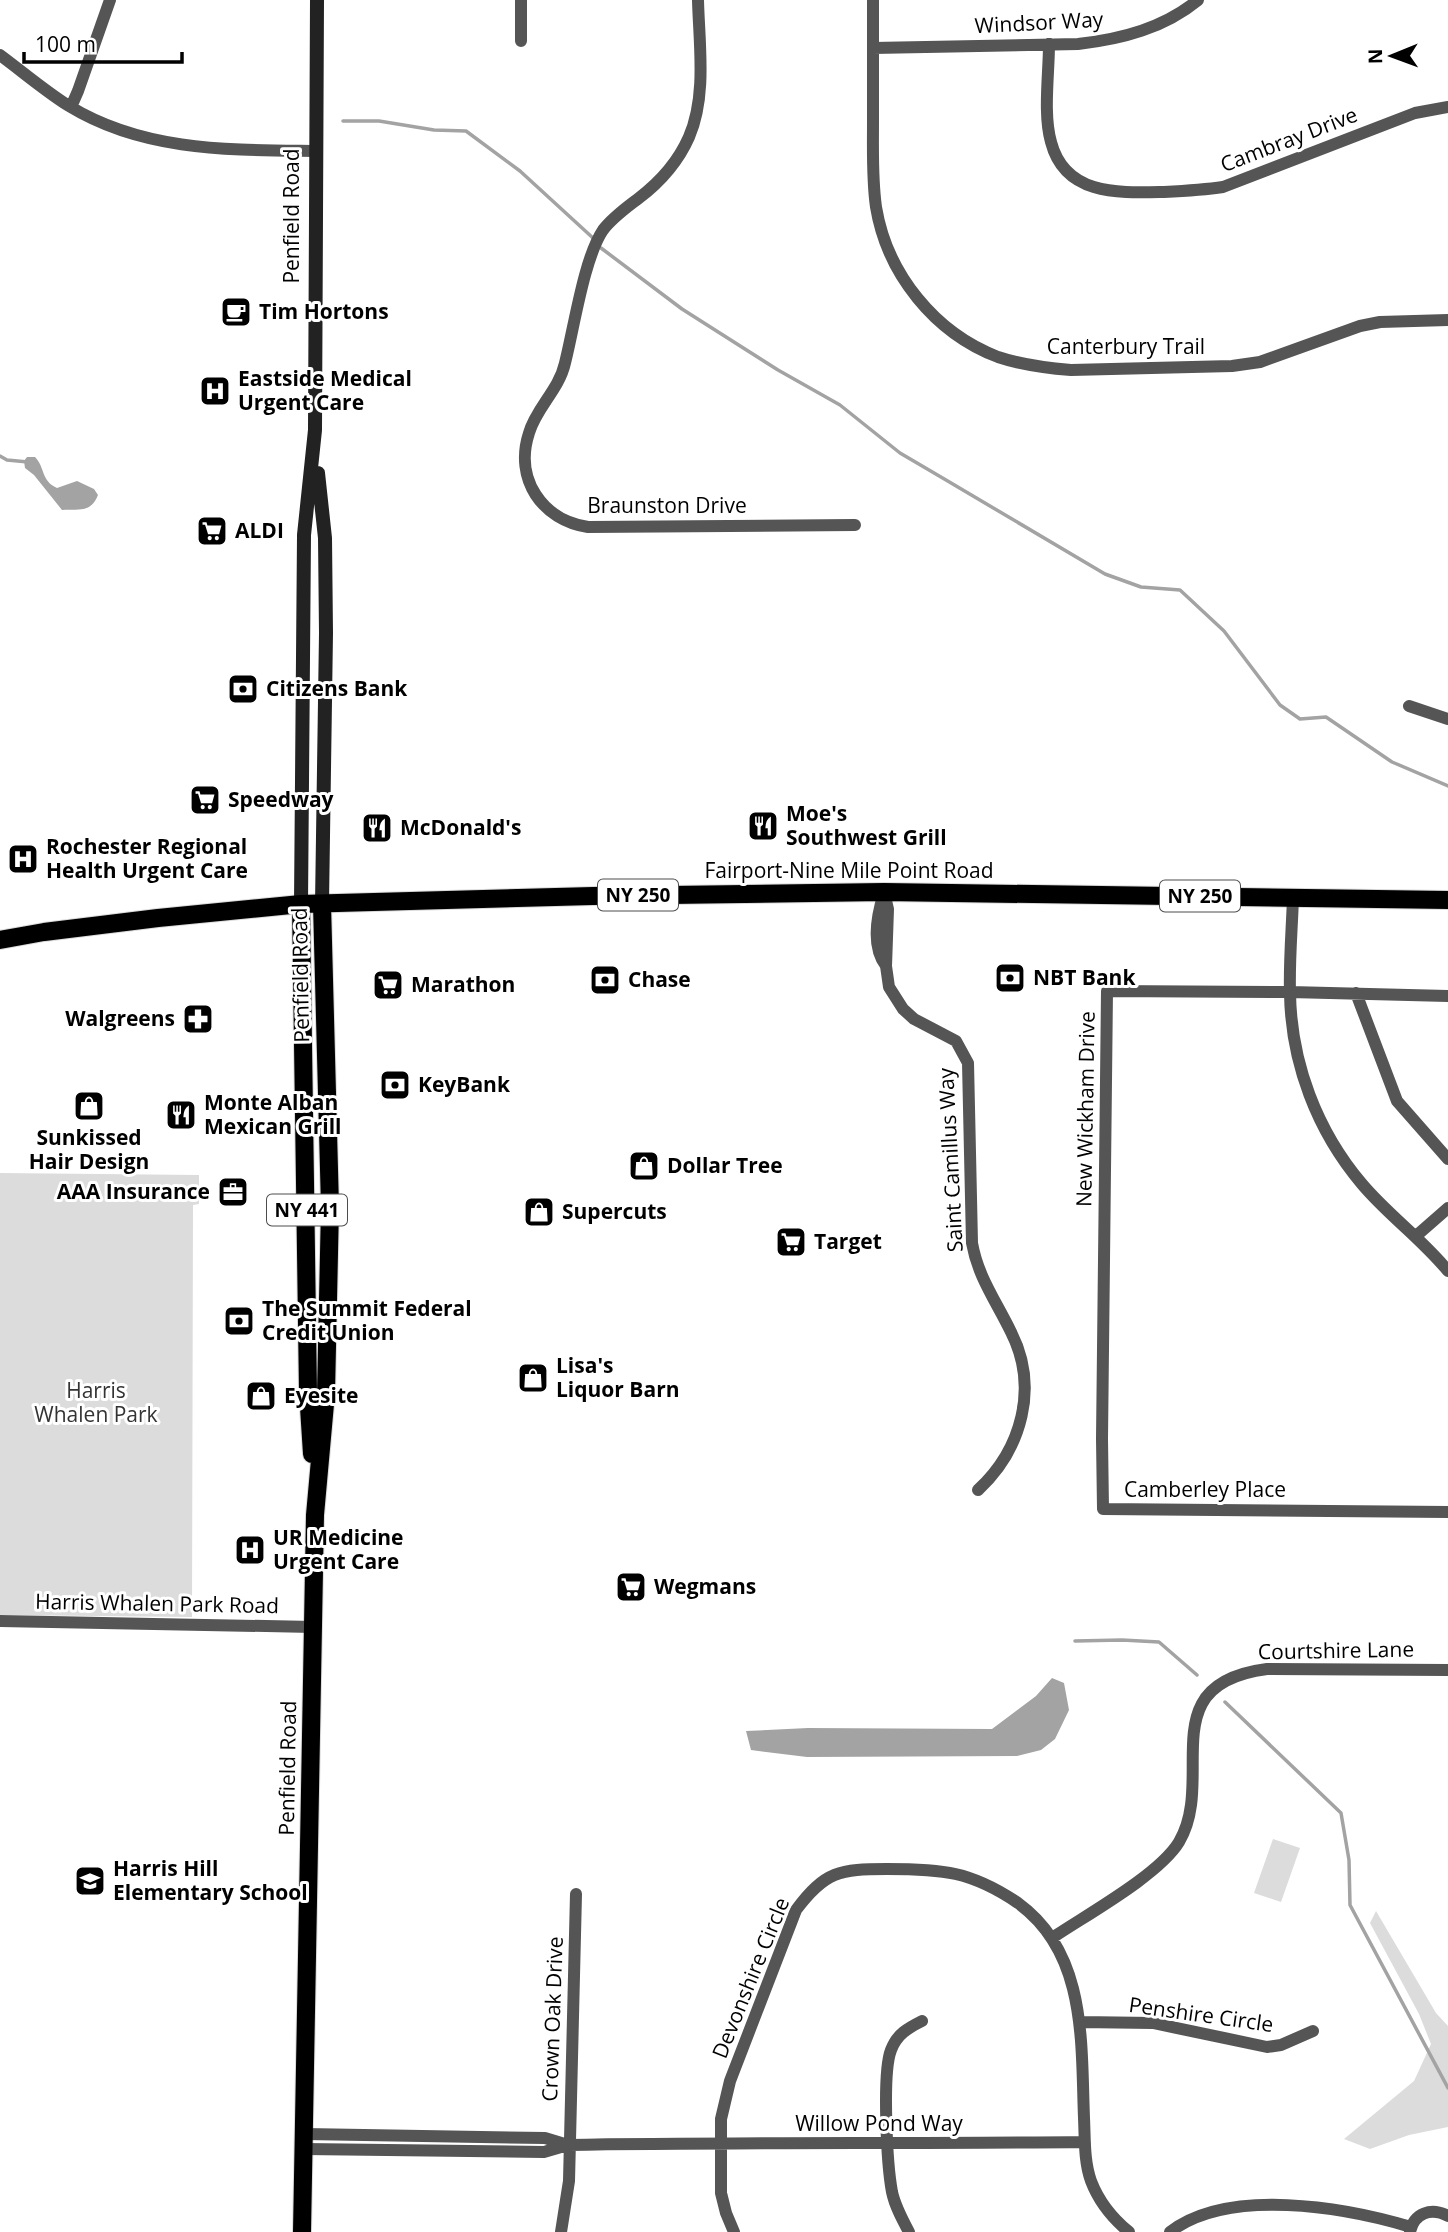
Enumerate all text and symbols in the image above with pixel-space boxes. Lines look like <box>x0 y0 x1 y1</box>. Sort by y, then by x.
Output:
street label: Windsor Way <box>974 5 1104 39</box>
scale bar <box>24 21 182 65</box>
north arrow <box>1357 21 1427 91</box>
text: 100 m <box>35 30 96 58</box>
text: N <box>1362 48 1388 64</box>
street label: Cambray Drive <box>1216 100 1361 178</box>
street label: Penfield Road <box>277 148 305 284</box>
cafe icon: Tim Hortons <box>219 295 253 329</box>
place label: Tim Hortons <box>259 297 389 325</box>
street label: Canterbury Trail <box>1047 332 1205 360</box>
place label: Eastside Medical Urgent Care <box>238 364 412 416</box>
hospital icon: Eastside Medical Urgent Care <box>198 374 232 408</box>
street label: Braunston Drive <box>587 491 747 519</box>
supermarket icon: ALDI <box>195 514 229 548</box>
place label: ALDI <box>235 516 284 544</box>
bank icon: Citizens Bank <box>226 672 260 706</box>
place label: Citizens Bank <box>266 674 408 702</box>
supermarket icon: Speedway <box>188 783 222 817</box>
place label: Speedway <box>228 785 334 813</box>
place label: Moe's Southwest Grill <box>786 799 947 851</box>
restaurant icon: Moe's Southwest Grill <box>746 809 780 843</box>
restaurant icon: McDonald's <box>360 811 394 845</box>
place label: McDonald's <box>400 813 521 841</box>
place label: Rochester Regional Health Urgent Care <box>46 832 248 884</box>
hospital icon: Rochester Regional Health Urgent Care <box>6 842 40 876</box>
street label: Fairport-Nine Mile Point Road <box>704 856 994 884</box>
road number: NY 250 <box>598 880 678 911</box>
road number: NY 250 <box>1160 880 1240 912</box>
street label: Penfield Road <box>285 907 315 1043</box>
bank icon: NBT Bank <box>993 961 1027 995</box>
bank icon: Chase <box>588 963 622 997</box>
place label: NBT Bank <box>1033 963 1136 991</box>
place label: Chase <box>628 965 691 993</box>
supermarket icon: Marathon <box>371 968 405 1002</box>
place label: Marathon <box>411 970 515 998</box>
pharmacy icon: Walgreens <box>181 1002 215 1036</box>
place label: Walgreens <box>65 1004 175 1032</box>
street label: New Wickham Drive <box>1069 1011 1101 1207</box>
street label: Saint Camillus Way <box>931 1067 969 1253</box>
bank icon: KeyBank <box>378 1068 412 1102</box>
place label: KeyBank <box>418 1070 511 1098</box>
place label: Monte Alban Mexican Grill <box>204 1088 341 1140</box>
shop icon: Sunkissed Hair Design <box>72 1089 106 1123</box>
restaurant icon: Monte Alban Mexican Grill <box>164 1098 198 1132</box>
place label: Sunkissed Hair Design <box>29 1123 149 1175</box>
shop icon: Dollar Tree <box>627 1149 661 1183</box>
place label: Dollar Tree <box>667 1151 783 1179</box>
office icon: AAA Insurance <box>216 1175 250 1209</box>
place label: AAA Insurance <box>57 1177 210 1205</box>
road number: NY 441 <box>267 1194 347 1226</box>
shop icon: Supercuts <box>522 1195 556 1229</box>
place label: Supercuts <box>562 1197 667 1225</box>
supermarket icon: Target <box>774 1225 808 1259</box>
place label: Target <box>814 1227 882 1255</box>
place label: The Summit Federal Credit Union <box>262 1294 472 1346</box>
bank icon: The Summit Federal Credit Union <box>222 1304 256 1338</box>
place label: Lisa's Liquor Barn <box>556 1351 680 1403</box>
shop icon: Lisa's Liquor Barn <box>516 1361 550 1395</box>
park label: Harris Whalen Park <box>34 1376 158 1428</box>
shop icon: Eyesite <box>244 1379 278 1413</box>
place label: Eyesite <box>284 1381 358 1409</box>
street label: Camberley Place <box>1124 1475 1286 1503</box>
place label: UR Medicine Urgent Care <box>273 1523 404 1575</box>
hospital icon: UR Medicine Urgent Care <box>233 1533 267 1567</box>
supermarket icon: Wegmans <box>614 1570 648 1604</box>
place label: Wegmans <box>654 1572 756 1600</box>
street label: Harris Whalen Park Road <box>35 1587 279 1619</box>
street label: Courtshire Lane <box>1258 1635 1414 1665</box>
street label: Penfield Road <box>272 1700 302 1836</box>
place label: Harris Hill Elementary School <box>113 1854 308 1906</box>
school or university icon: Harris Hill Elementary School <box>73 1864 107 1898</box>
street label: Devonshire Circle <box>705 1893 795 2062</box>
street label: Crown Oak Drive <box>535 1936 569 2102</box>
street label: Penshire Circle <box>1127 1990 1275 2038</box>
street label: Willow Pond Way <box>795 2109 963 2137</box>

